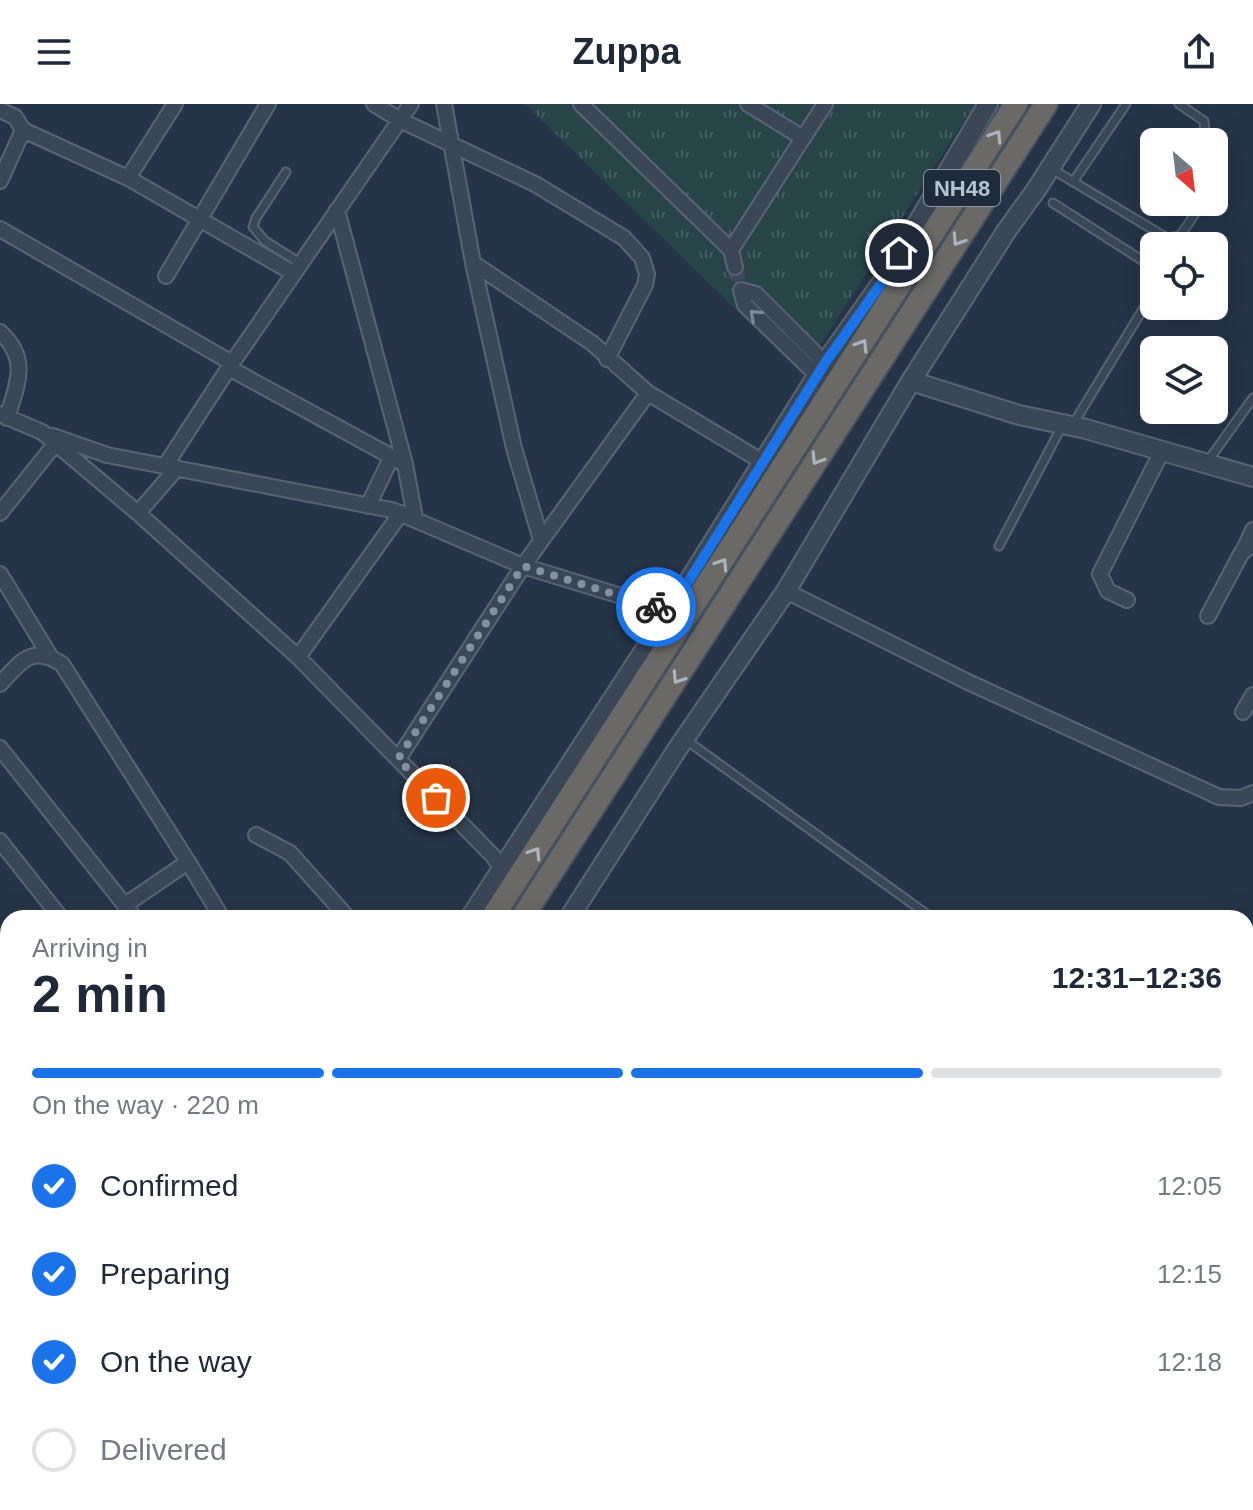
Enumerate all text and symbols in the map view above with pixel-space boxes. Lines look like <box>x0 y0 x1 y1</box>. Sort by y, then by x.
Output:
icon: menu <box>32 30 76 74</box>
icon: share <box>1177 30 1221 74</box>
text: Zuppa <box>573 31 680 72</box>
north arrow <box>1140 128 1228 216</box>
map controls <box>1140 128 1228 424</box>
one-way arrow <box>986 130 1001 145</box>
road number: NH48 <box>924 170 1000 206</box>
pin <box>865 219 933 287</box>
icon: home <box>877 231 921 275</box>
one-way arrow <box>953 231 968 246</box>
button: locate <box>1140 232 1228 320</box>
one-way arrow <box>750 310 765 324</box>
button: layers <box>1140 336 1228 424</box>
one-way arrow <box>853 339 868 354</box>
one-way arrow <box>812 450 827 465</box>
one-way arrow <box>712 558 727 573</box>
courier <box>616 567 696 647</box>
icon: bike <box>634 585 678 629</box>
one-way arrow <box>672 669 687 684</box>
pin <box>402 764 470 832</box>
icon: bag <box>414 776 458 820</box>
one-way arrow <box>525 847 540 861</box>
text: Arriving in <box>32 933 148 963</box>
text: 12:31–12:36 <box>1052 961 1222 994</box>
text: 2 min <box>32 965 168 1023</box>
text: On the way · 220 m <box>32 1090 259 1120</box>
icon: check <box>32 1164 76 1208</box>
text: Confirmed <box>100 1169 238 1202</box>
text: 12:05 <box>1157 1171 1222 1201</box>
icon: check <box>32 1252 76 1296</box>
text: Preparing <box>100 1257 230 1290</box>
text: 12:15 <box>1157 1259 1222 1289</box>
icon: check <box>32 1340 76 1384</box>
text: On the way <box>100 1345 252 1378</box>
text: 12:18 <box>1157 1347 1222 1377</box>
text: Delivered <box>100 1433 227 1466</box>

